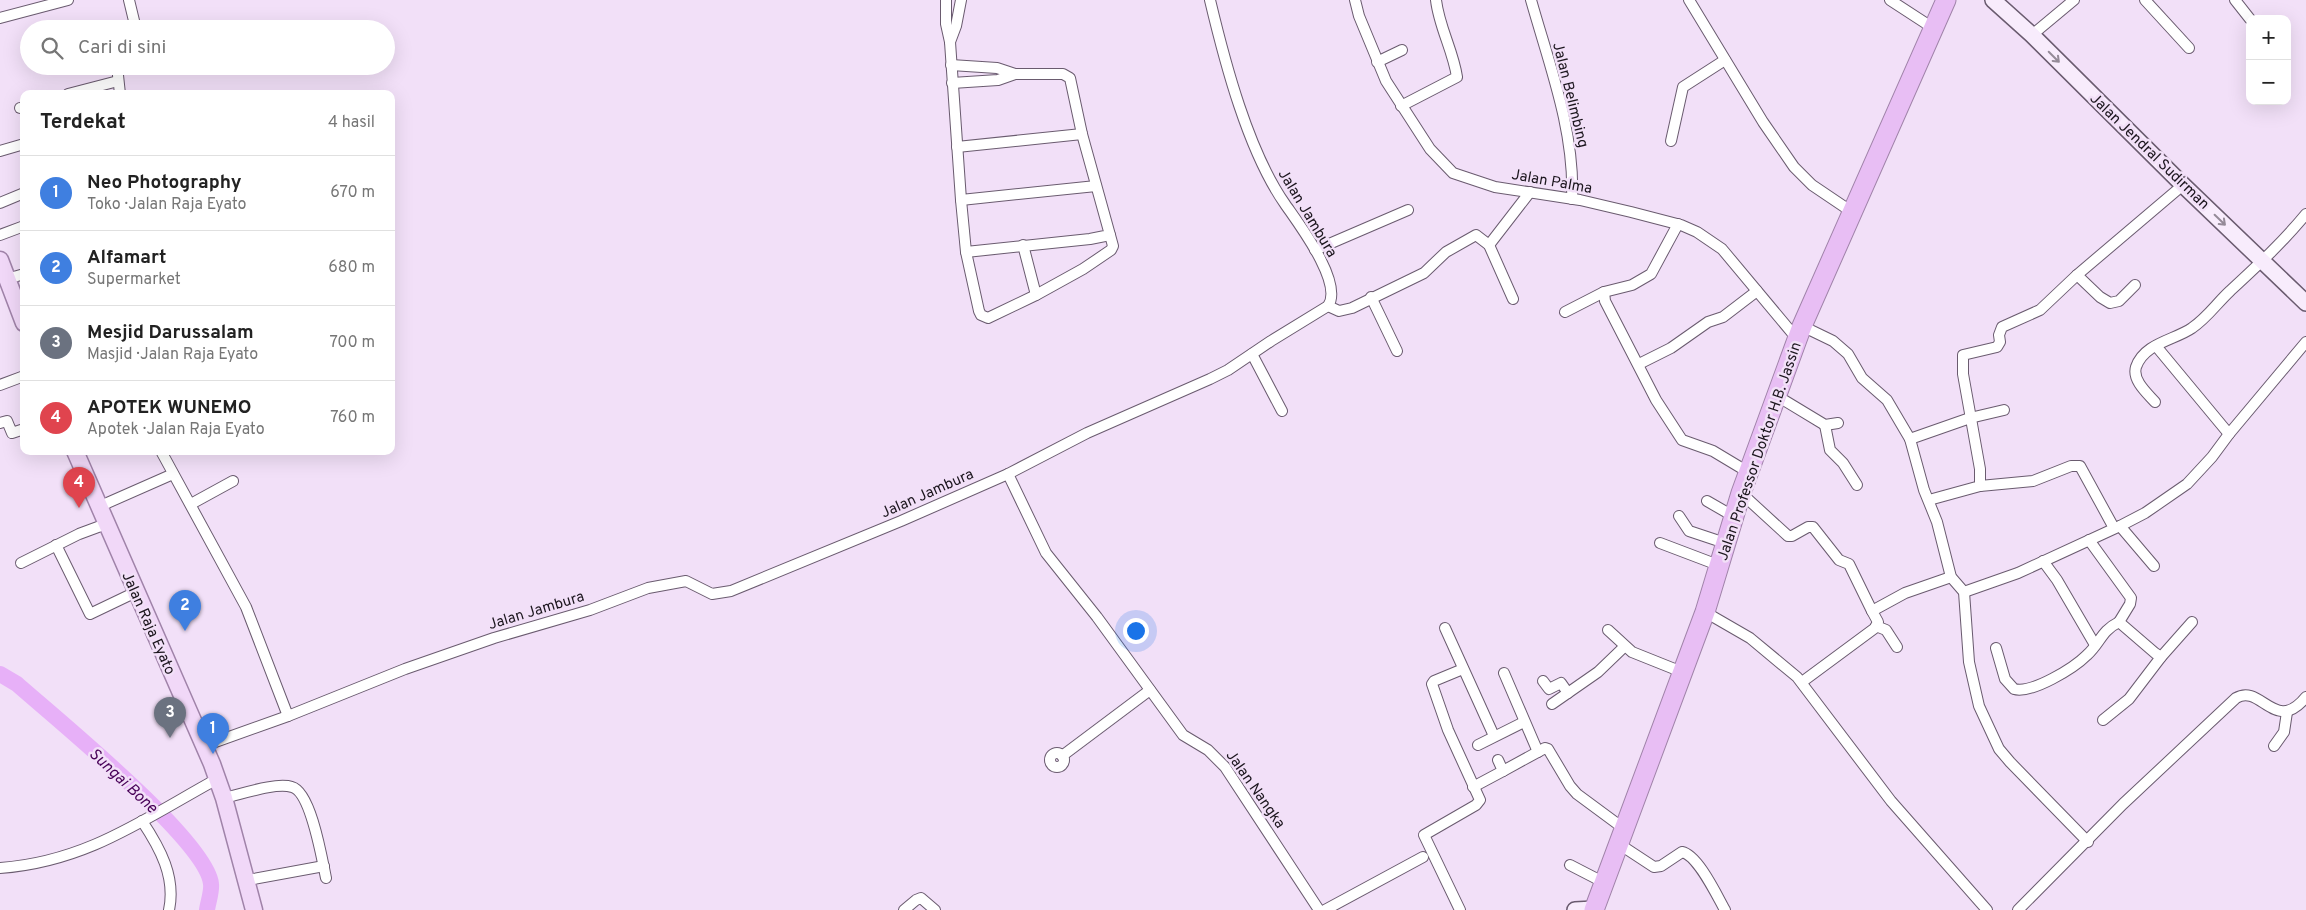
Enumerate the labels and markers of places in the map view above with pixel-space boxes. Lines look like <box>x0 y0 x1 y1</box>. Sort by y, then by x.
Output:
pin: 4 <box>63 467 95 508</box>
pin: 2 <box>169 590 201 631</box>
pin: 3 <box>154 697 186 738</box>
pin: 1 <box>197 713 229 754</box>

